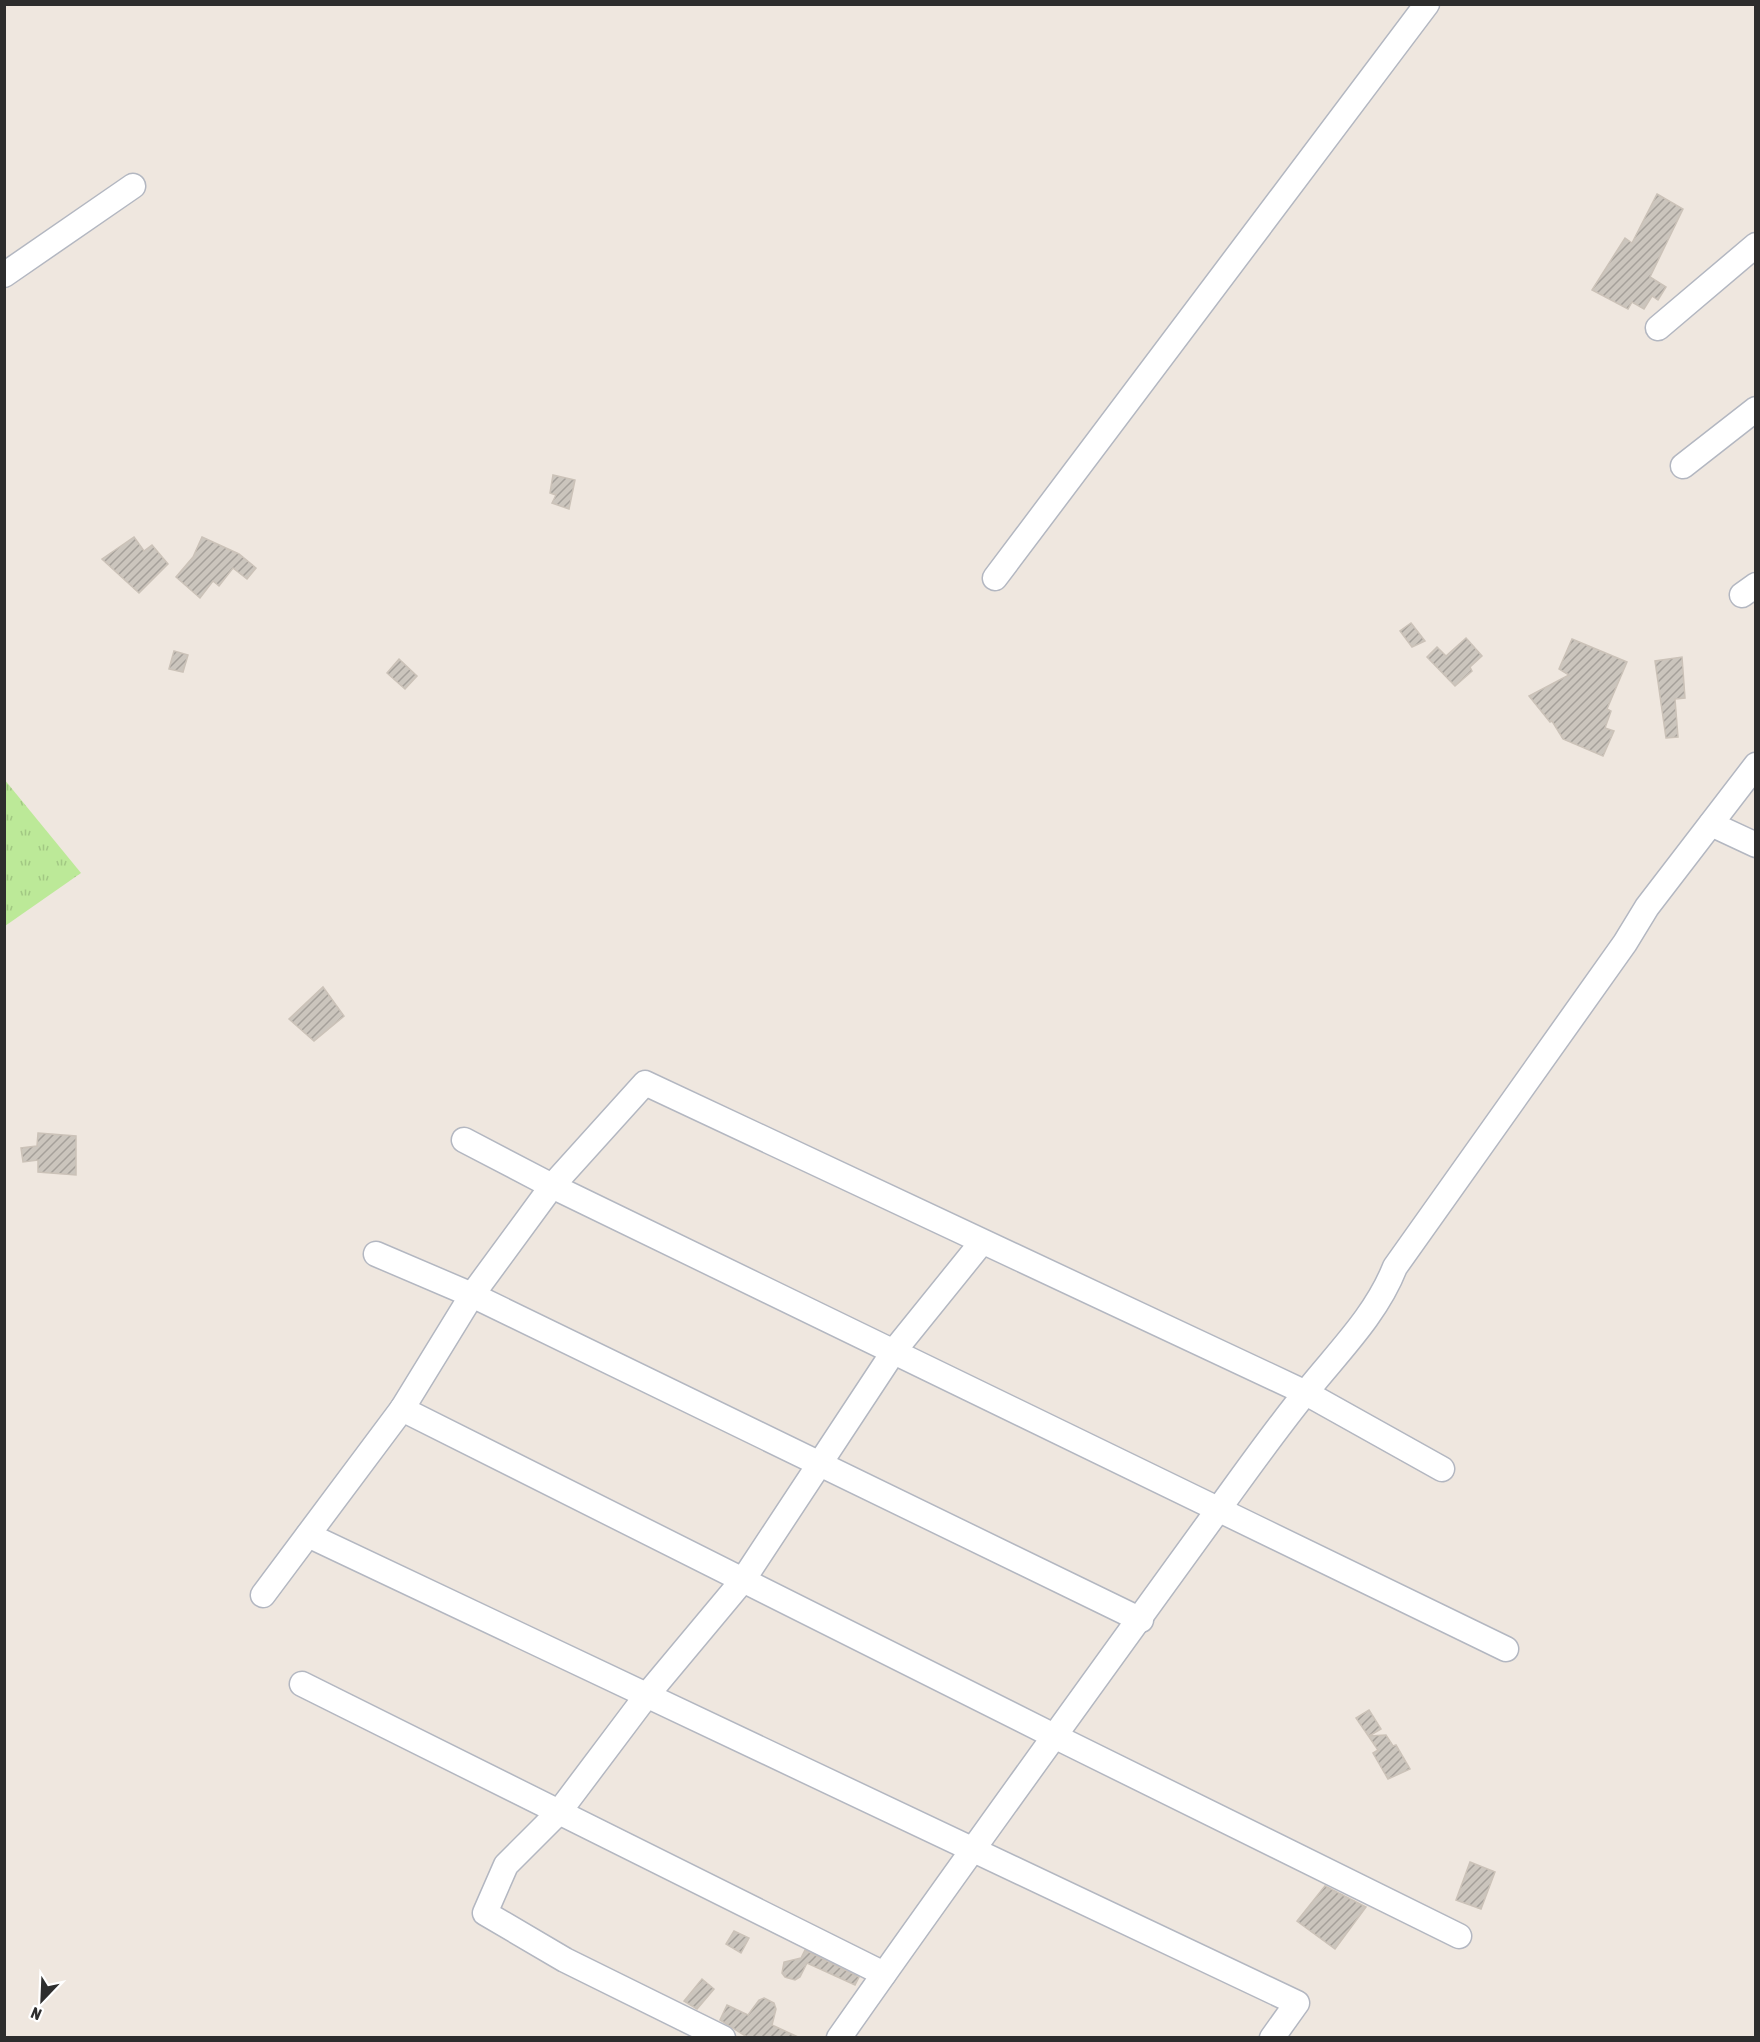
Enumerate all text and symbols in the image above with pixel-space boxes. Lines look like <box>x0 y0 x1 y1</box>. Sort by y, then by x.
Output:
north arrow <box>12 1970 72 2030</box>
text: N <box>28 2004 44 2024</box>

